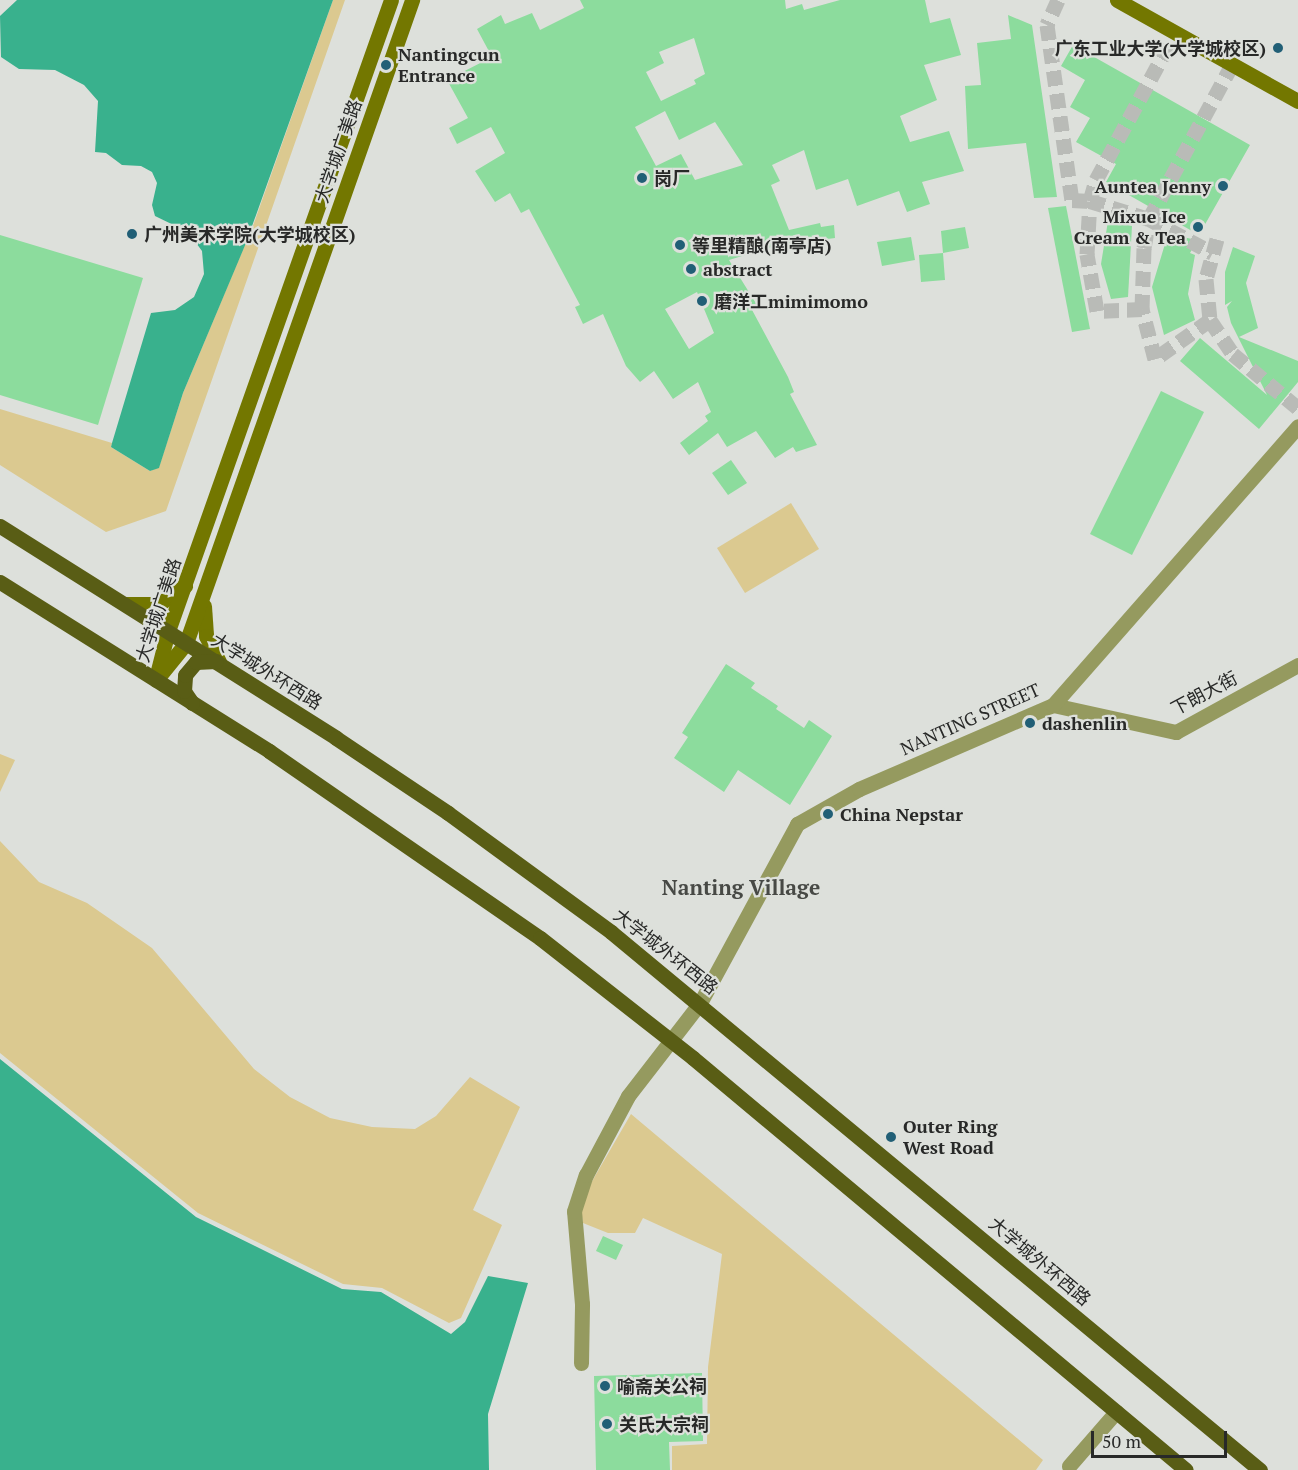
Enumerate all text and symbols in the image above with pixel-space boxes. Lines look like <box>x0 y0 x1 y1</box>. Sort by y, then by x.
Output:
place label: 广东工业大学(大学城校区) <box>1055 37 1266 59</box>
marker: 广东工业大学(大学城校区) <box>1271 41 1285 55</box>
place label: Nantingcun Entrance <box>398 44 500 86</box>
marker: Nantingcun Entrance <box>379 58 393 72</box>
street label: 大学城广美路 <box>310 96 366 206</box>
place label: 岗厂 <box>654 167 690 189</box>
marker: 岗厂 <box>635 171 649 185</box>
place label: Auntea Jenny <box>1094 175 1211 197</box>
marker: Auntea Jenny <box>1216 179 1230 193</box>
place label: Mixue Ice Cream & Tea <box>1074 206 1186 248</box>
marker: Mixue Ice Cream & Tea <box>1191 220 1205 234</box>
place label: 广州美术学院(大学城校区) <box>144 223 355 245</box>
marker: 广州美术学院(大学城校区) <box>125 227 139 241</box>
place label: 等里精酿(南亭店) <box>692 234 831 256</box>
marker: 等里精酿(南亭店) <box>673 238 687 252</box>
place label: abstract <box>703 258 772 280</box>
marker: abstract <box>684 262 698 276</box>
place label: 磨洋工mimimomo <box>714 290 868 312</box>
marker: 磨洋工mimimomo <box>695 294 709 308</box>
street label: 大学城广美路 <box>131 555 185 665</box>
street label: 大学城外环西路 <box>208 628 326 714</box>
street label: 下朗大街 <box>1167 667 1241 719</box>
street label: NANTING STREET <box>897 679 1043 759</box>
place label: dashenlin <box>1042 712 1127 734</box>
marker: dashenlin <box>1023 716 1037 730</box>
place label: China Nepstar <box>840 803 963 825</box>
marker: China Nepstar <box>821 807 835 821</box>
district label: Nanting Village <box>662 874 820 900</box>
street label: 大学城外环西路 <box>610 904 722 998</box>
place label: Outer Ring West Road <box>903 1116 997 1158</box>
marker: Outer Ring West Road <box>884 1130 898 1144</box>
street label: 大学城外环西路 <box>985 1212 1095 1310</box>
place label: 喻斋关公祠 <box>617 1375 707 1397</box>
marker: 喻斋关公祠 <box>598 1379 612 1393</box>
place label: 关氏大宗祠 <box>619 1413 709 1435</box>
marker: 关氏大宗祠 <box>600 1417 614 1431</box>
scale bar <box>1094 1419 1230 1457</box>
text: 50 m <box>1102 1429 1141 1453</box>

